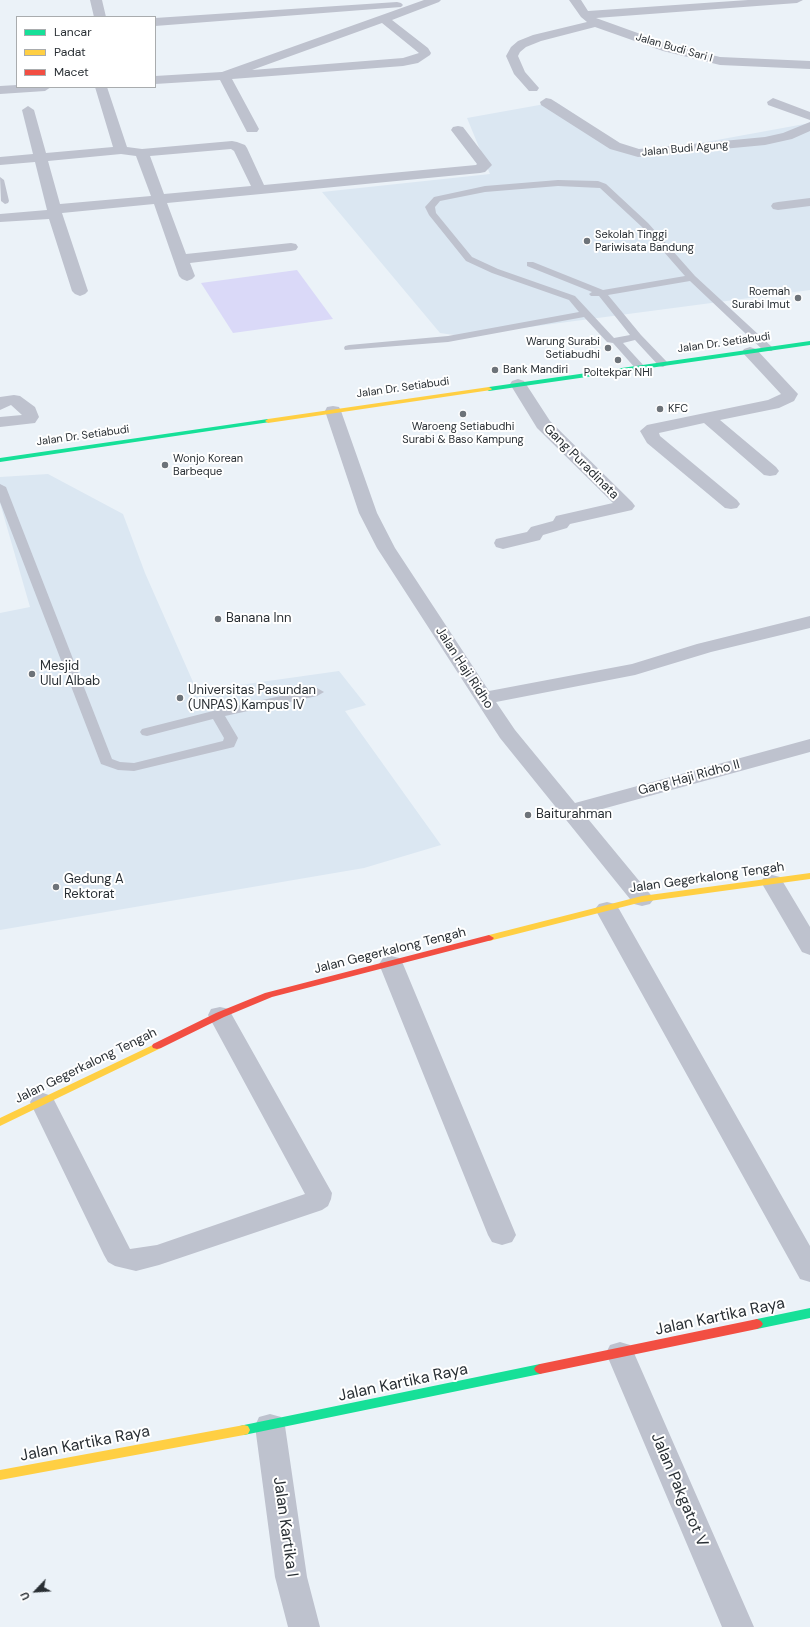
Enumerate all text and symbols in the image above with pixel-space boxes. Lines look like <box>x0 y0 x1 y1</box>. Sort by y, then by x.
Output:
legend <box>16 16 156 88</box>
text: Lancar <box>54 24 92 40</box>
street label: Jalan Budi Sari I <box>634 31 714 65</box>
text: Padat <box>54 44 86 60</box>
text: Macet <box>54 64 89 80</box>
street label: Jalan Budi Agung <box>641 139 729 159</box>
place label: Sekolah Tinggi Pariwisata Bandung <box>595 228 694 254</box>
marker: Sekolah Tinggi Pariwisata Bandung <box>582 236 592 246</box>
place label: Roemah Surabi Imut <box>732 285 790 311</box>
marker: Roemah Surabi Imut <box>793 293 803 303</box>
street label: Jalan Dr. Setiabudi <box>677 330 771 356</box>
place label: Warung Surabi Setiabudhi <box>526 335 600 361</box>
marker: Warung Surabi Setiabudhi <box>603 343 613 353</box>
marker: Poltekpar NHI <box>613 355 623 365</box>
place label: Bank Mandiri <box>503 363 568 377</box>
marker: Bank Mandiri <box>490 365 500 375</box>
place label: Poltekpar NHI <box>584 366 652 380</box>
street label: Jalan Dr. Setiabudi <box>356 375 450 401</box>
place label: KFC <box>668 402 688 416</box>
marker: KFC <box>655 404 665 414</box>
marker: Waroeng Setiabudhi Surabi & Baso Kampung <box>458 409 468 419</box>
place label: Waroeng Setiabudhi Surabi & Baso Kampung <box>402 420 524 446</box>
street label: Gang Puradinata <box>540 421 622 503</box>
street label: Jalan Dr. Setiabudi <box>36 423 130 449</box>
place label: Wonjo Korean Barbeque <box>173 452 243 478</box>
marker: Wonjo Korean Barbeque <box>160 460 170 470</box>
place label: Banana Inn <box>226 611 291 627</box>
marker: Banana Inn <box>213 614 223 624</box>
street label: Jalan Haji Ridho <box>432 624 496 712</box>
place label: Mesjid Ulul Albab <box>40 659 100 690</box>
marker: Mesjid Ulul Albab <box>27 669 37 679</box>
place label: Universitas Pasundan (UNPAS) Kampus IV <box>188 683 316 714</box>
marker: Universitas Pasundan (UNPAS) Kampus IV <box>175 693 185 703</box>
street label: Gang Haji Ridho II <box>637 757 741 799</box>
place label: Baiturahman <box>536 807 612 823</box>
marker: Baiturahman <box>523 810 533 820</box>
street label: Jalan Gegerkalong Tengah <box>629 859 785 897</box>
place label: Gedung A Rektorat <box>64 872 124 903</box>
marker: Gedung A Rektorat <box>51 882 61 892</box>
street label: Jalan Gegerkalong Tengah <box>312 925 468 977</box>
street label: Jalan Gegerkalong Tengah <box>12 1025 160 1107</box>
street label: Jalan Kartika Raya <box>653 1294 787 1340</box>
street label: Jalan Kartika Raya <box>336 1360 470 1406</box>
street label: Jalan Kartika Raya <box>18 1422 152 1466</box>
street label: Jalan Pakgatot V <box>646 1430 712 1550</box>
street label: Jalan Kartika I <box>268 1476 302 1578</box>
north arrow <box>16 1571 56 1611</box>
text: U <box>17 1590 33 1602</box>

